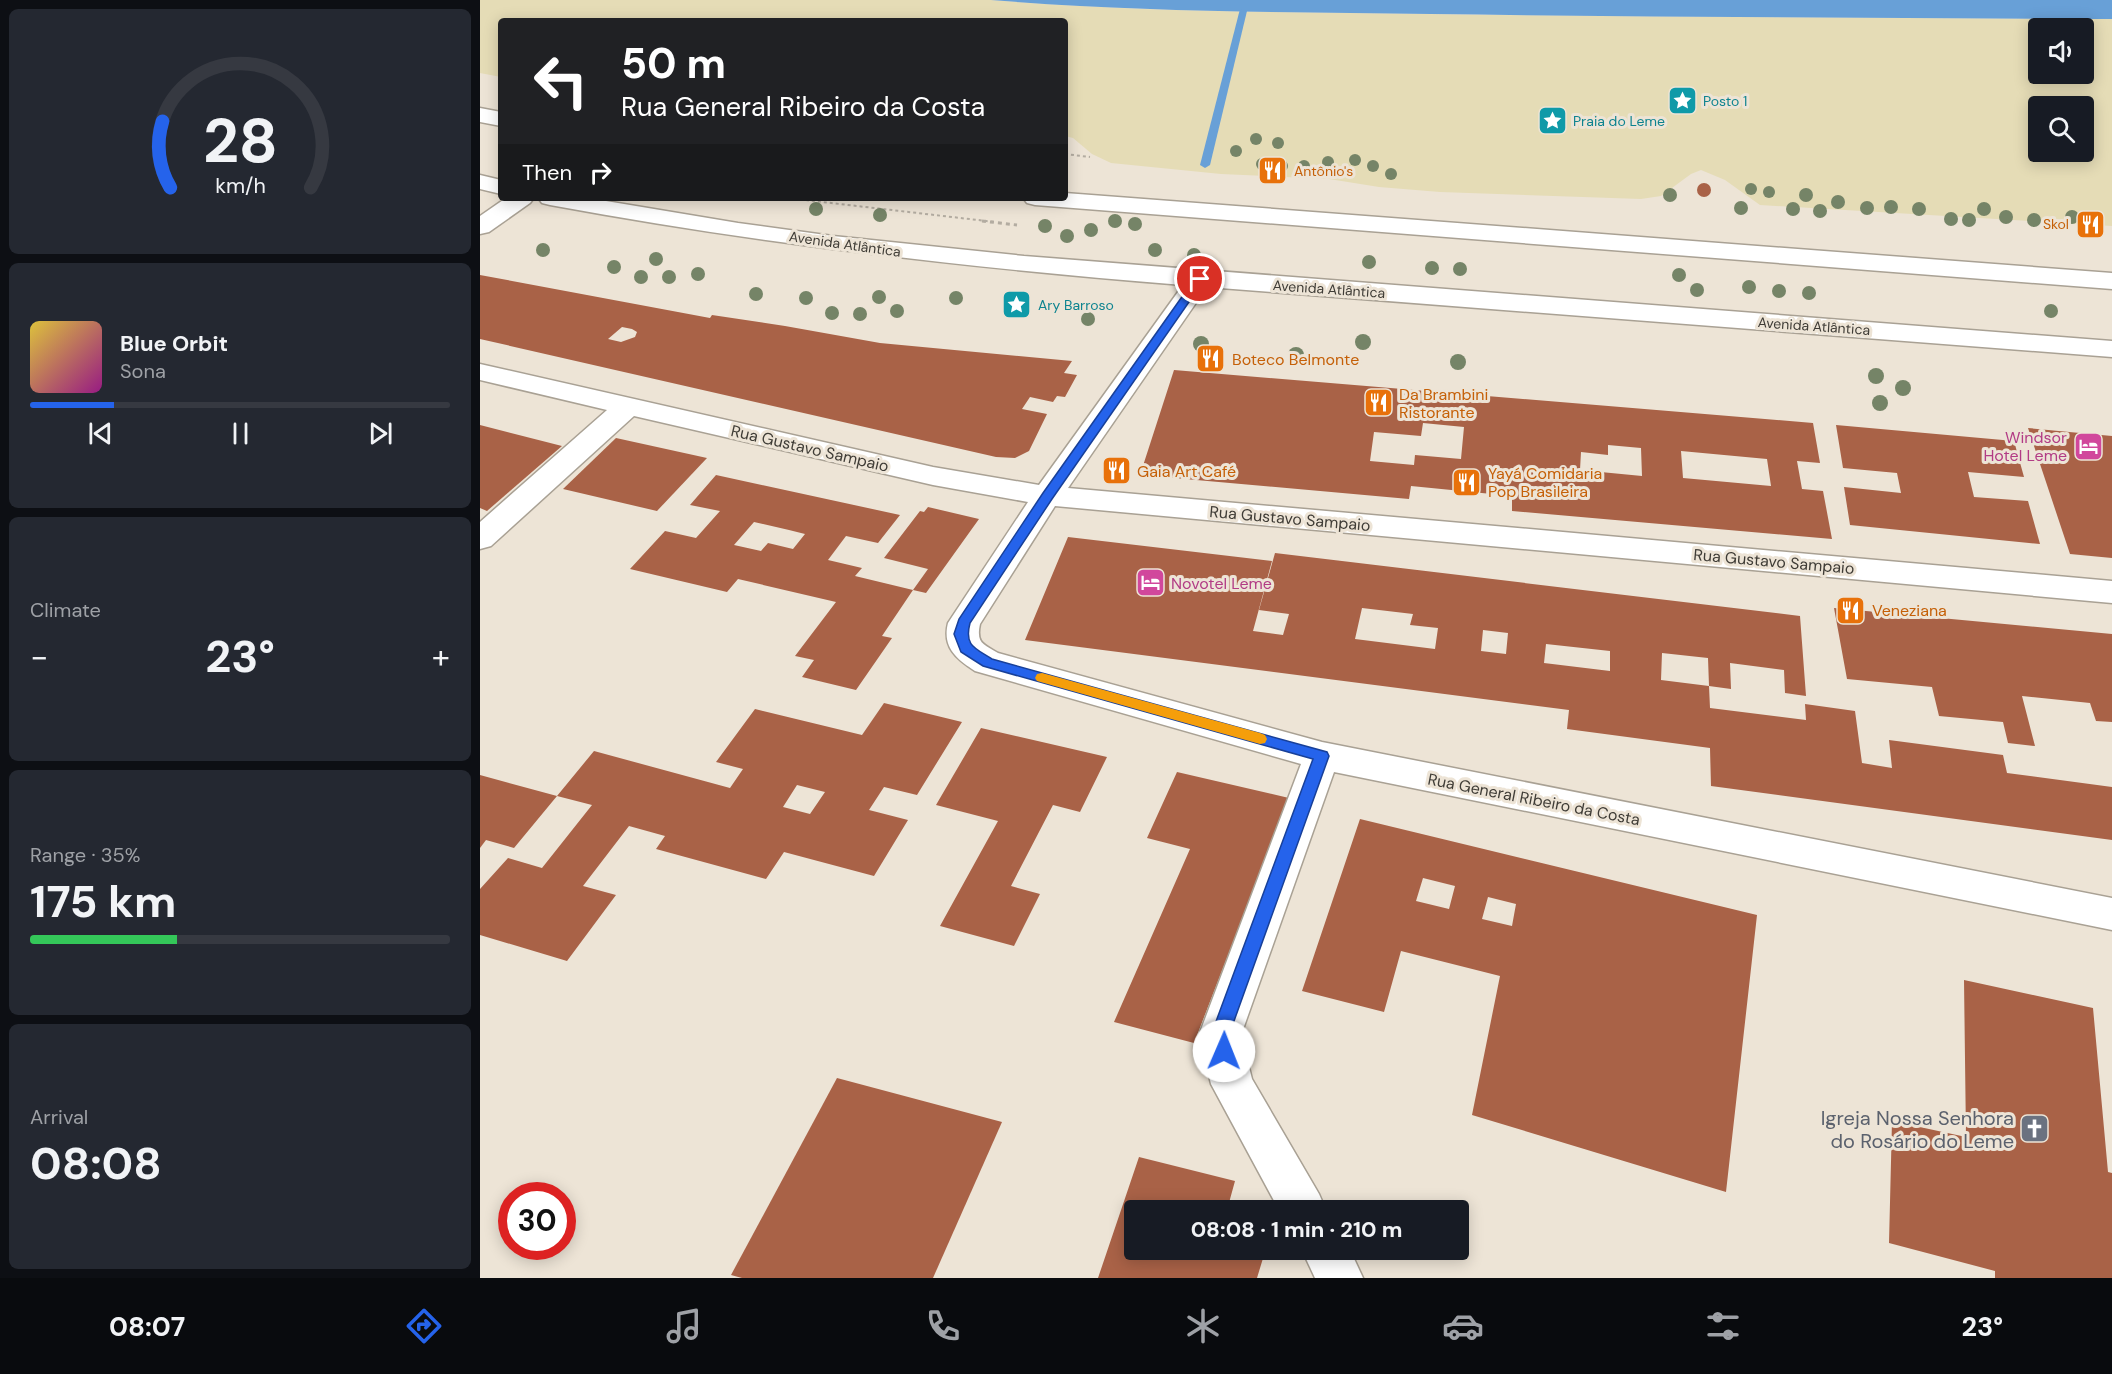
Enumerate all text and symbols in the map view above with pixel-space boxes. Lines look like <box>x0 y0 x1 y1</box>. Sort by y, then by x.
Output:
map controls <box>2028 18 2094 162</box>
button: sound <box>2028 18 2094 84</box>
text: 50 m <box>621 36 726 91</box>
icon: left <box>522 42 600 120</box>
place icon: Posto 1 <box>1666 85 1698 117</box>
text: Rua General Ribeiro da Costa <box>621 89 985 124</box>
place label: Posto 1 <box>1703 92 1747 110</box>
button: search <box>2028 96 2094 162</box>
text: 28 <box>202 101 278 182</box>
place icon: Praia do Leme <box>1536 105 1568 137</box>
place label: Praia do Leme <box>1573 112 1665 130</box>
restaurant icon: Antônio's <box>1257 155 1289 187</box>
icon: right <box>584 156 617 189</box>
text: Then <box>522 158 572 187</box>
place label: Antônio's <box>1294 162 1353 180</box>
text: km/h <box>215 173 265 201</box>
restaurant icon: Skol <box>2074 208 2106 240</box>
place label: Skol <box>2043 215 2069 233</box>
street label: Avenida Atlântica <box>788 227 902 261</box>
pin <box>1174 253 1225 304</box>
icon: arrive <box>1183 262 1216 295</box>
street label: Avenida Atlântica <box>1272 276 1386 302</box>
place icon: Ary Barroso <box>1001 289 1033 321</box>
place label: Ary Barroso <box>1038 296 1114 314</box>
street label: Avenida Atlântica <box>1757 313 1871 339</box>
text: Blue Orbit <box>120 329 228 358</box>
restaurant icon: Boteco Belmonte <box>1195 343 1227 375</box>
place label: Boteco Belmonte <box>1232 349 1359 370</box>
text: Sona <box>120 358 166 384</box>
place label: Da Brambini Ristorante <box>1399 384 1488 423</box>
restaurant icon: Da Brambini Ristorante <box>1362 387 1394 419</box>
icon: previous <box>84 417 117 450</box>
icon: pause <box>224 417 257 450</box>
icon: next <box>364 417 397 450</box>
street label: Rua Gustavo Sampaio <box>729 420 891 477</box>
place label: Windsor Hotel Leme <box>1983 427 2067 466</box>
hotel icon: Windsor Hotel Leme <box>2072 430 2104 462</box>
restaurant icon: Gaia Art Café <box>1100 455 1132 487</box>
place label: Gaia Art Café <box>1137 461 1236 482</box>
place label: Yayá Comidaria Pop Brasileira <box>1488 463 1602 502</box>
restaurant icon: Yayá Comidaria Pop Brasileira <box>1451 466 1483 498</box>
street label: Rua Gustavo Sampaio <box>1209 501 1371 536</box>
street label: Rua Gustavo Sampaio <box>1693 544 1855 579</box>
hotel icon: Novotel Leme <box>1134 567 1166 599</box>
place label: Novotel Leme <box>1171 573 1272 594</box>
restaurant icon: Veneziana <box>1835 594 1867 626</box>
text: Climate <box>30 597 101 623</box>
place label: Veneziana <box>1872 600 1947 621</box>
text: 23° <box>205 627 275 686</box>
text: − <box>30 635 48 678</box>
text: + <box>432 635 450 678</box>
street label: Rua General Ribeiro da Costa <box>1426 769 1642 830</box>
text: Range · 35% <box>30 842 140 868</box>
text: 175 km <box>30 872 176 931</box>
position arrow <box>1192 1019 1256 1083</box>
text: Arrival <box>30 1104 88 1130</box>
place label: Igreja Nossa Senhora do Rosário do Leme <box>1821 1105 2014 1154</box>
church icon: Igreja Nossa Senhora do Rosário do Leme <box>2019 1113 2051 1145</box>
text: 08:08 <box>30 1134 162 1193</box>
speed limit sign: 30 <box>498 1182 576 1260</box>
text: 08:08 · 1 min · 210 m <box>1191 1215 1402 1244</box>
icon: directions <box>403 1305 445 1347</box>
icon: music <box>663 1305 705 1347</box>
icon: phone <box>922 1305 964 1347</box>
icon: climate <box>1182 1305 1224 1347</box>
icon: car <box>1442 1305 1484 1347</box>
icon: filters <box>1702 1305 1744 1347</box>
text: 08:07 <box>109 1309 185 1344</box>
text: 23° <box>1961 1309 2003 1344</box>

